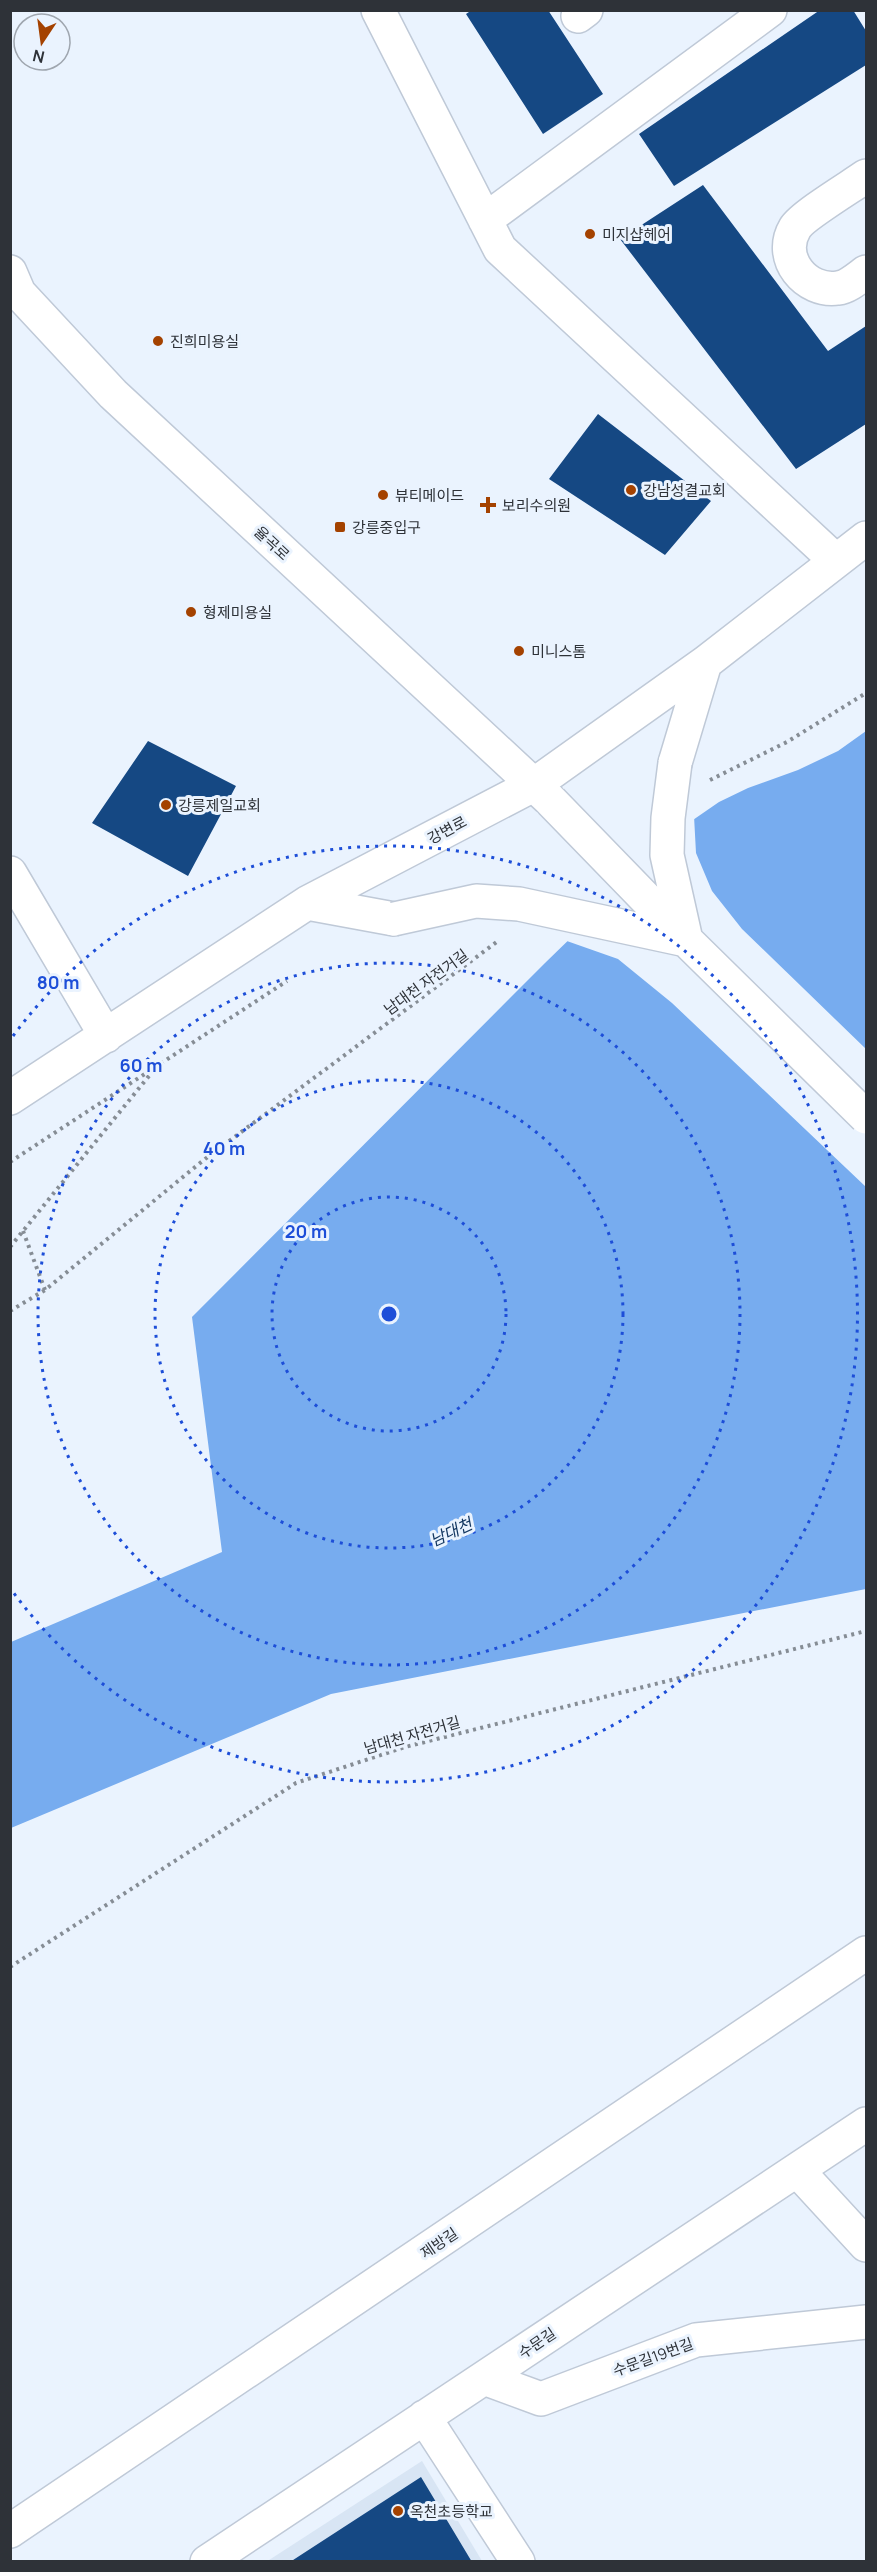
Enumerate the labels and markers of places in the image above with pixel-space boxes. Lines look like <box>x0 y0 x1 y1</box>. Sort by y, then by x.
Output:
place label: 미지샵헤어 <box>602 224 671 245</box>
marker: 미지샵헤어 <box>583 227 597 241</box>
place label: 진희미용실 <box>170 331 239 352</box>
marker: 진희미용실 <box>151 334 165 348</box>
place label: 강남성결교회 <box>643 480 726 501</box>
marker: 강남성결교회 <box>624 483 638 497</box>
place label: 뷰티메이드 <box>395 485 464 506</box>
marker: 뷰티메이드 <box>376 488 390 502</box>
place label: 보리수의원 <box>502 495 571 516</box>
marker: 보리수의원 <box>479 496 497 514</box>
place label: 강릉중입구 <box>352 517 421 538</box>
marker: 강릉중입구 <box>333 520 347 534</box>
place label: 형제미용실 <box>203 602 272 623</box>
marker: 형제미용실 <box>184 605 198 619</box>
place label: 미니스톰 <box>531 641 586 662</box>
marker: 미니스톰 <box>512 644 526 658</box>
place label: 강릉제일교회 <box>178 795 261 816</box>
marker: 강릉제일교회 <box>159 798 173 812</box>
centre of rings <box>379 1304 399 1324</box>
place label: 옥천초등학교 <box>410 2501 493 2522</box>
marker: 옥천초등학교 <box>391 2504 405 2518</box>

